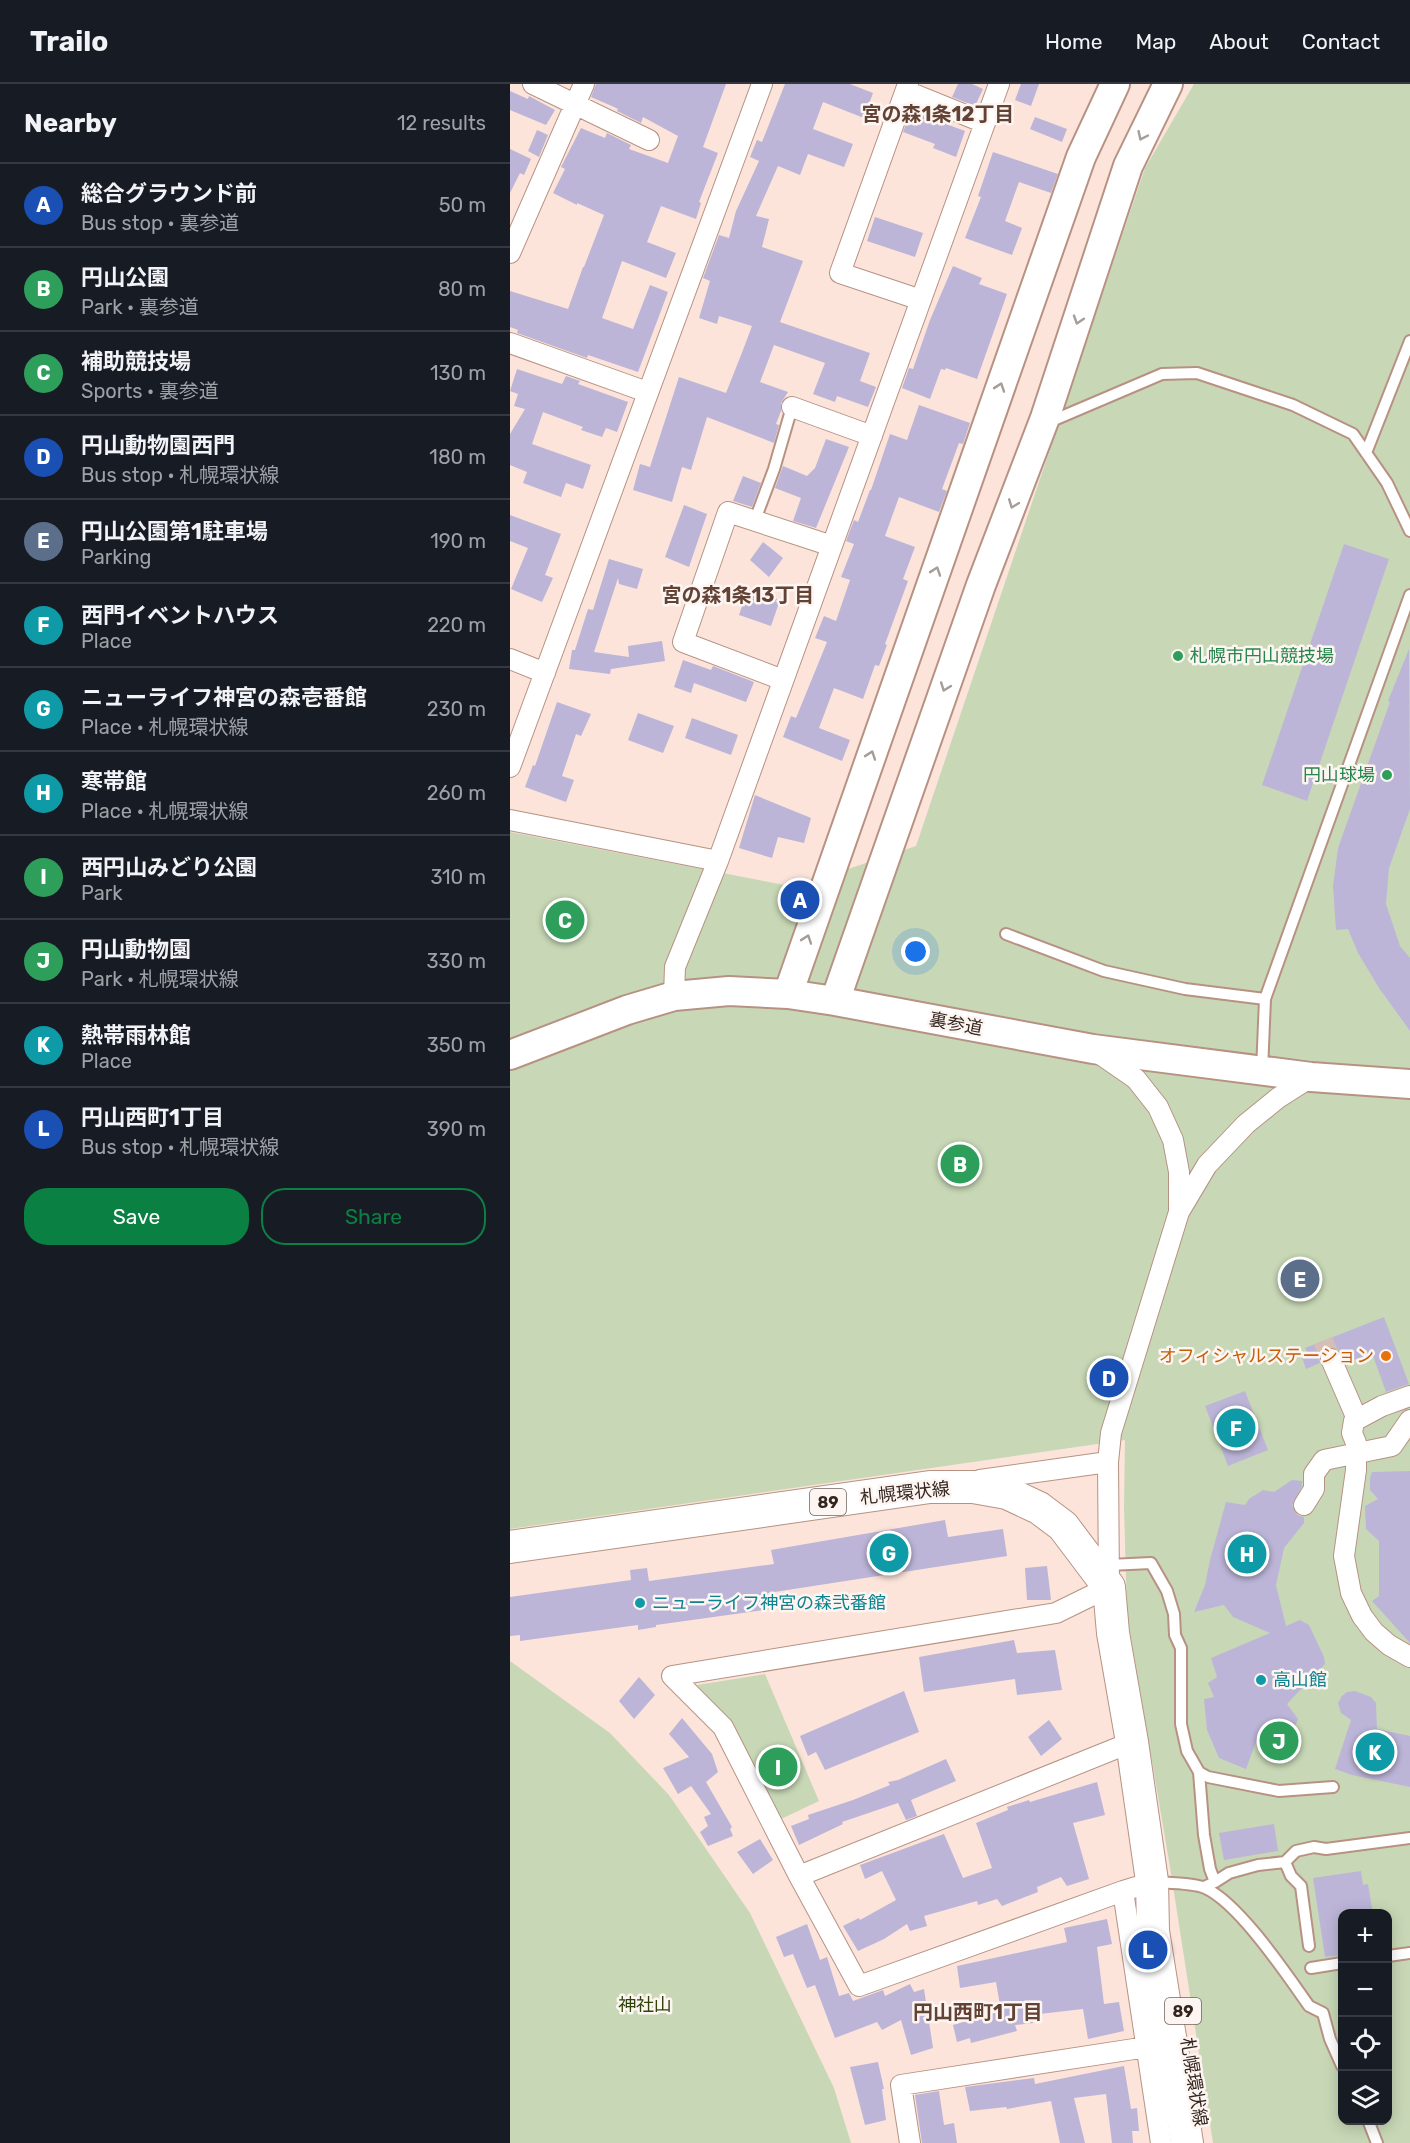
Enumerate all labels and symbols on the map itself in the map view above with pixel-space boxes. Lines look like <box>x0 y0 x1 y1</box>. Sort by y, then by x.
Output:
district label: 宮の森1条12丁目 <box>862 102 1014 126</box>
one-way arrow <box>1138 130 1150 141</box>
one-way arrow <box>1072 314 1085 325</box>
one-way arrow <box>993 382 1006 392</box>
one-way arrow <box>1007 498 1020 509</box>
one-way arrow <box>928 566 941 576</box>
district label: 宮の森1条13丁目 <box>661 583 815 607</box>
place label: 札幌市円山競技場 <box>1190 645 1334 667</box>
marker: 札幌市円山競技場 <box>1171 649 1185 663</box>
one-way arrow <box>940 681 953 692</box>
one-way arrow <box>864 750 877 760</box>
place label: 円山球場 <box>1303 764 1375 786</box>
marker: 円山球場 <box>1380 768 1394 782</box>
pin: A <box>780 878 820 922</box>
pin: C <box>546 898 584 942</box>
one-way arrow <box>799 934 812 944</box>
your location <box>901 937 930 966</box>
street label: 裏参道 <box>927 1008 985 1040</box>
pin: B <box>940 1142 980 1186</box>
pin: E <box>1280 1256 1320 1302</box>
place label: オフィシャルステーション <box>1159 1345 1374 1367</box>
marker: オフィシャルステーション <box>1379 1349 1393 1363</box>
pin: D <box>1090 1356 1128 1400</box>
pin: F <box>1216 1406 1256 1450</box>
street label: 札幌環状線 <box>859 1477 951 1509</box>
road number: 89 <box>810 1489 846 1515</box>
pin: G <box>870 1530 908 1576</box>
pin: H <box>1228 1532 1266 1576</box>
place label: ニューライフ神宮の森弐番館 <box>652 1592 886 1614</box>
marker: ニューライフ神宮の森弐番館 <box>633 1596 647 1610</box>
place label: 高山館 <box>1273 1669 1327 1691</box>
marker: 高山館 <box>1254 1673 1268 1687</box>
pin: J <box>1260 1718 1298 1764</box>
pin: K <box>1356 1730 1394 1774</box>
pin: I <box>758 1744 798 1790</box>
pin: L <box>1128 1928 1168 1972</box>
park label: 神社山 <box>618 1994 672 2016</box>
road number: 89 <box>1165 1998 1201 2024</box>
district label: 円山西町1丁目 <box>913 2000 1043 2024</box>
street label: 札幌環状線 <box>1176 2036 1212 2128</box>

